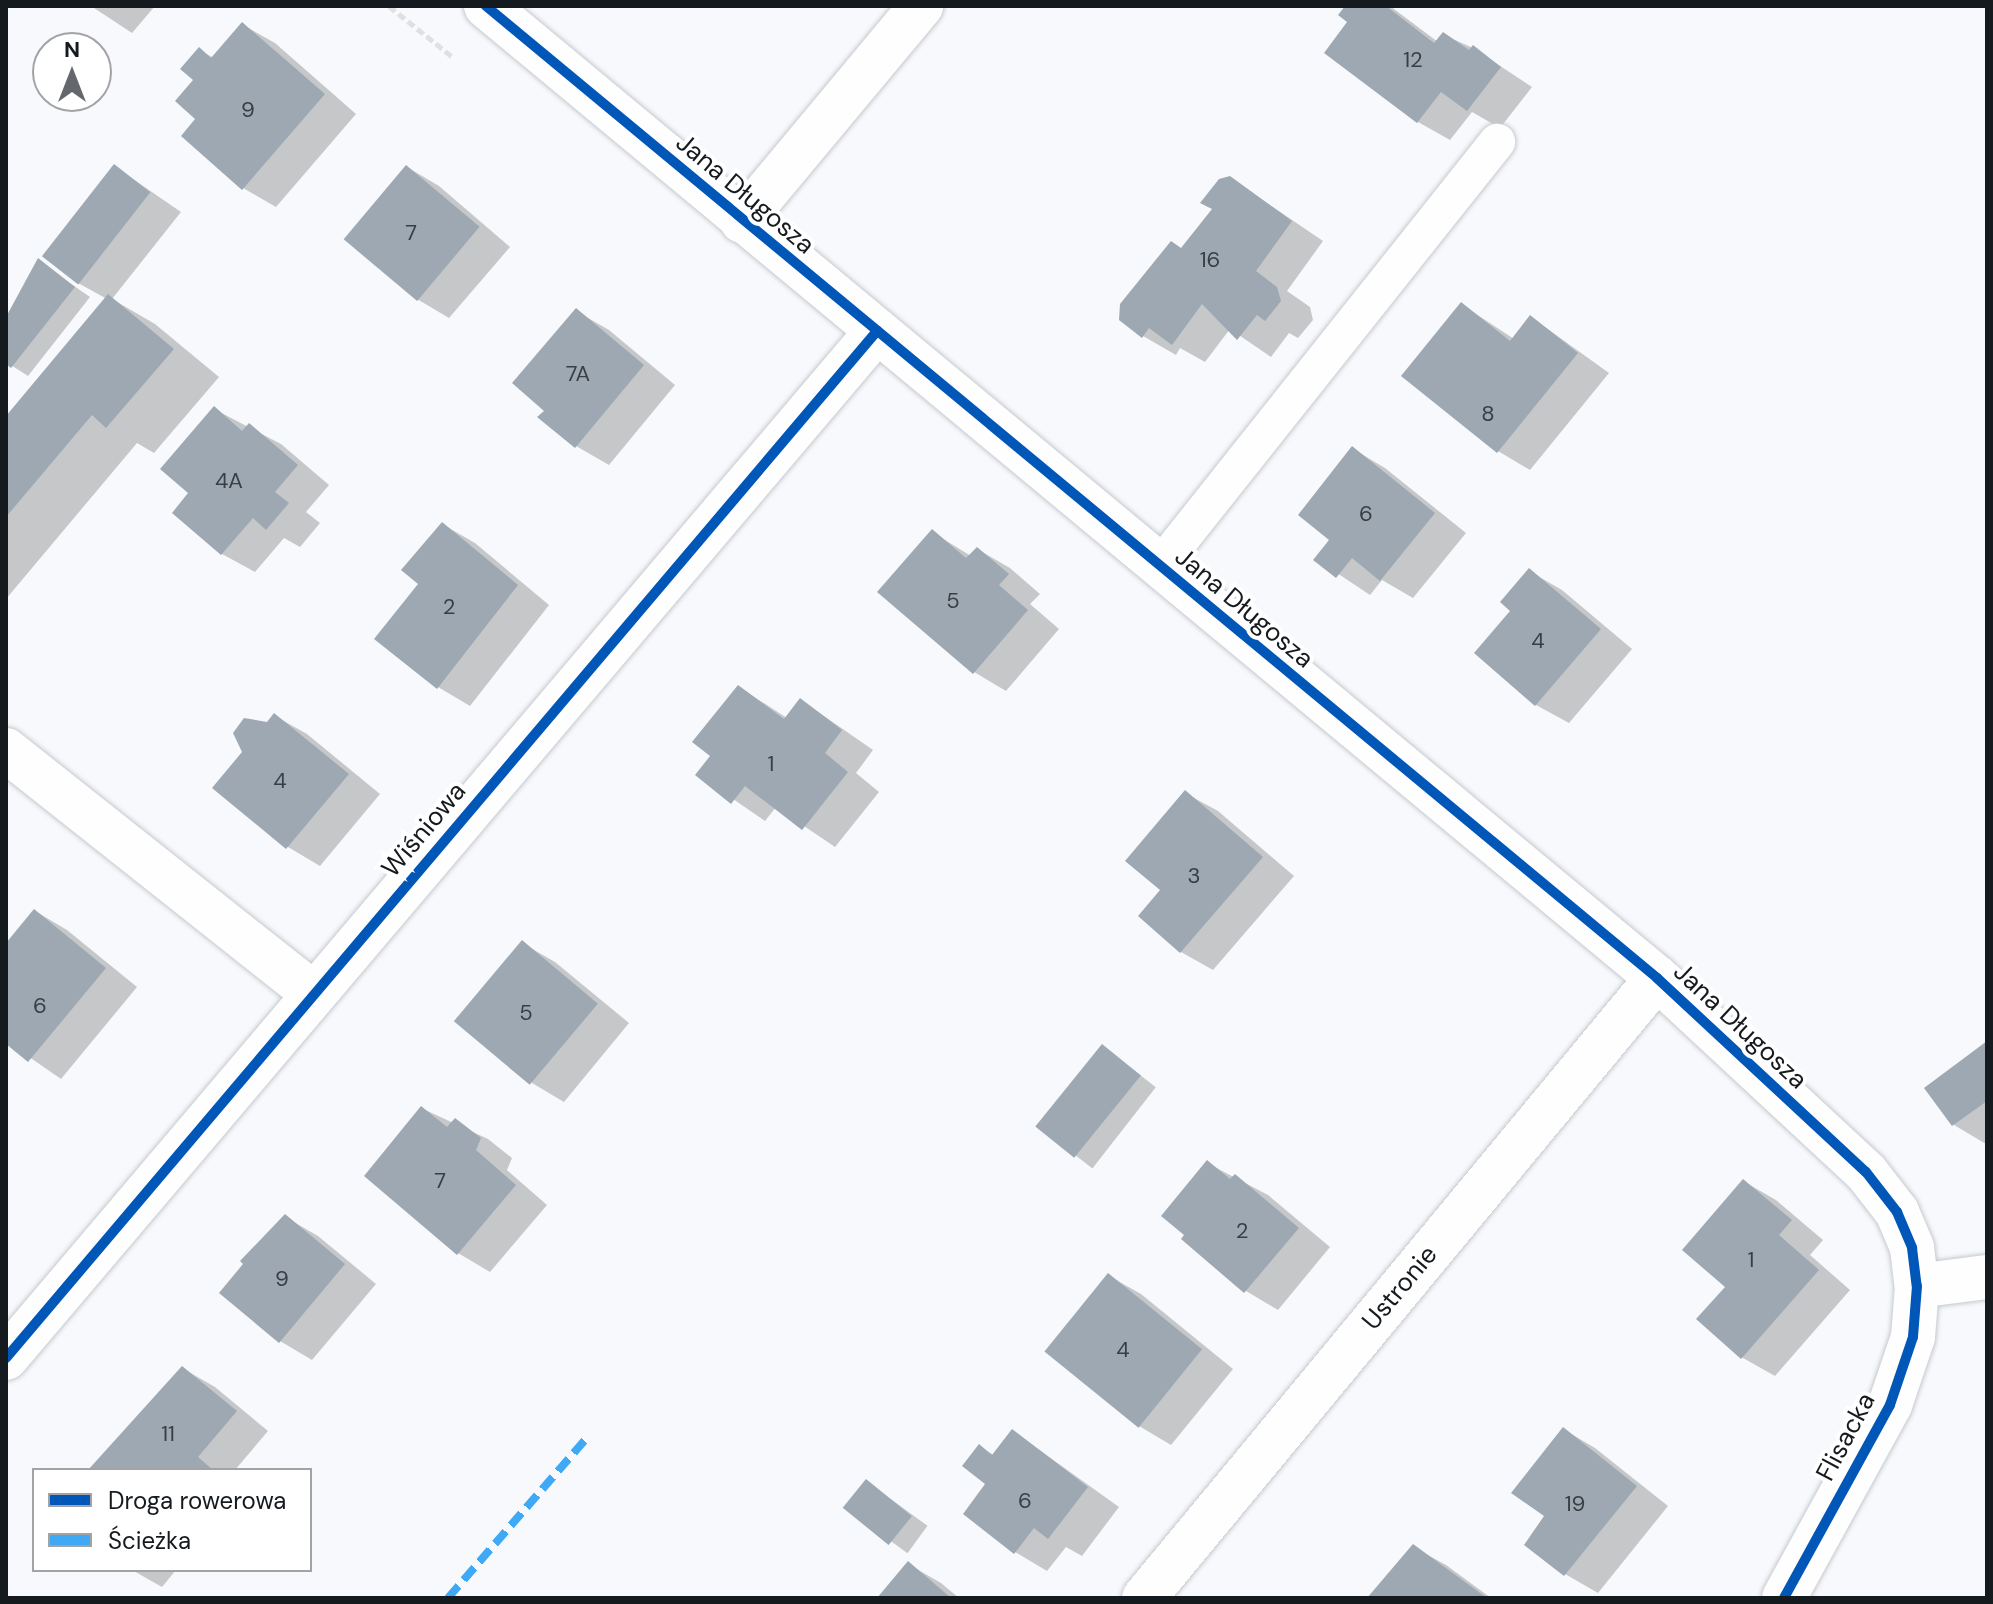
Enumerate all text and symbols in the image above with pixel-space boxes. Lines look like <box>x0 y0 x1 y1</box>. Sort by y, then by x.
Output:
north arrow <box>32 32 112 112</box>
text: N <box>64 35 80 64</box>
house number: 12 <box>1403 47 1423 73</box>
house number: 9 <box>241 97 255 123</box>
street label: Jana Długosza <box>669 127 821 261</box>
house number: 7 <box>405 220 417 246</box>
house number: 16 <box>1200 247 1220 273</box>
house number: 7A <box>566 361 590 387</box>
house number: 8 <box>1481 401 1495 427</box>
house number: 4A <box>215 468 243 494</box>
house number: 6 <box>1359 501 1373 527</box>
street label: Jana Długosza <box>1168 541 1320 675</box>
house number: 5 <box>946 588 960 614</box>
house number: 2 <box>443 594 455 620</box>
house number: 4 <box>1531 628 1545 654</box>
house number: 1 <box>768 751 774 777</box>
house number: 4 <box>273 768 287 794</box>
street label: Wiśniowa <box>375 776 473 884</box>
house number: 3 <box>1187 863 1201 889</box>
street label: Jana Długosza <box>1667 956 1813 1096</box>
house number: 6 <box>33 993 47 1019</box>
house number: 5 <box>519 1000 533 1026</box>
house number: 7 <box>434 1168 446 1194</box>
house number: 2 <box>1236 1218 1248 1244</box>
street label: Ustronie <box>1356 1240 1444 1336</box>
house number: 1 <box>1748 1247 1754 1273</box>
house number: 9 <box>275 1266 289 1292</box>
house number: 4 <box>1116 1337 1130 1363</box>
street label: Flisacka <box>1810 1388 1882 1486</box>
house number: 11 <box>161 1421 175 1447</box>
legend <box>32 1468 312 1572</box>
text: Droga rowerowa <box>108 1485 286 1516</box>
house number: 6 <box>1018 1488 1032 1514</box>
house number: 19 <box>1565 1491 1585 1517</box>
text: Ścieżka <box>108 1525 191 1556</box>

